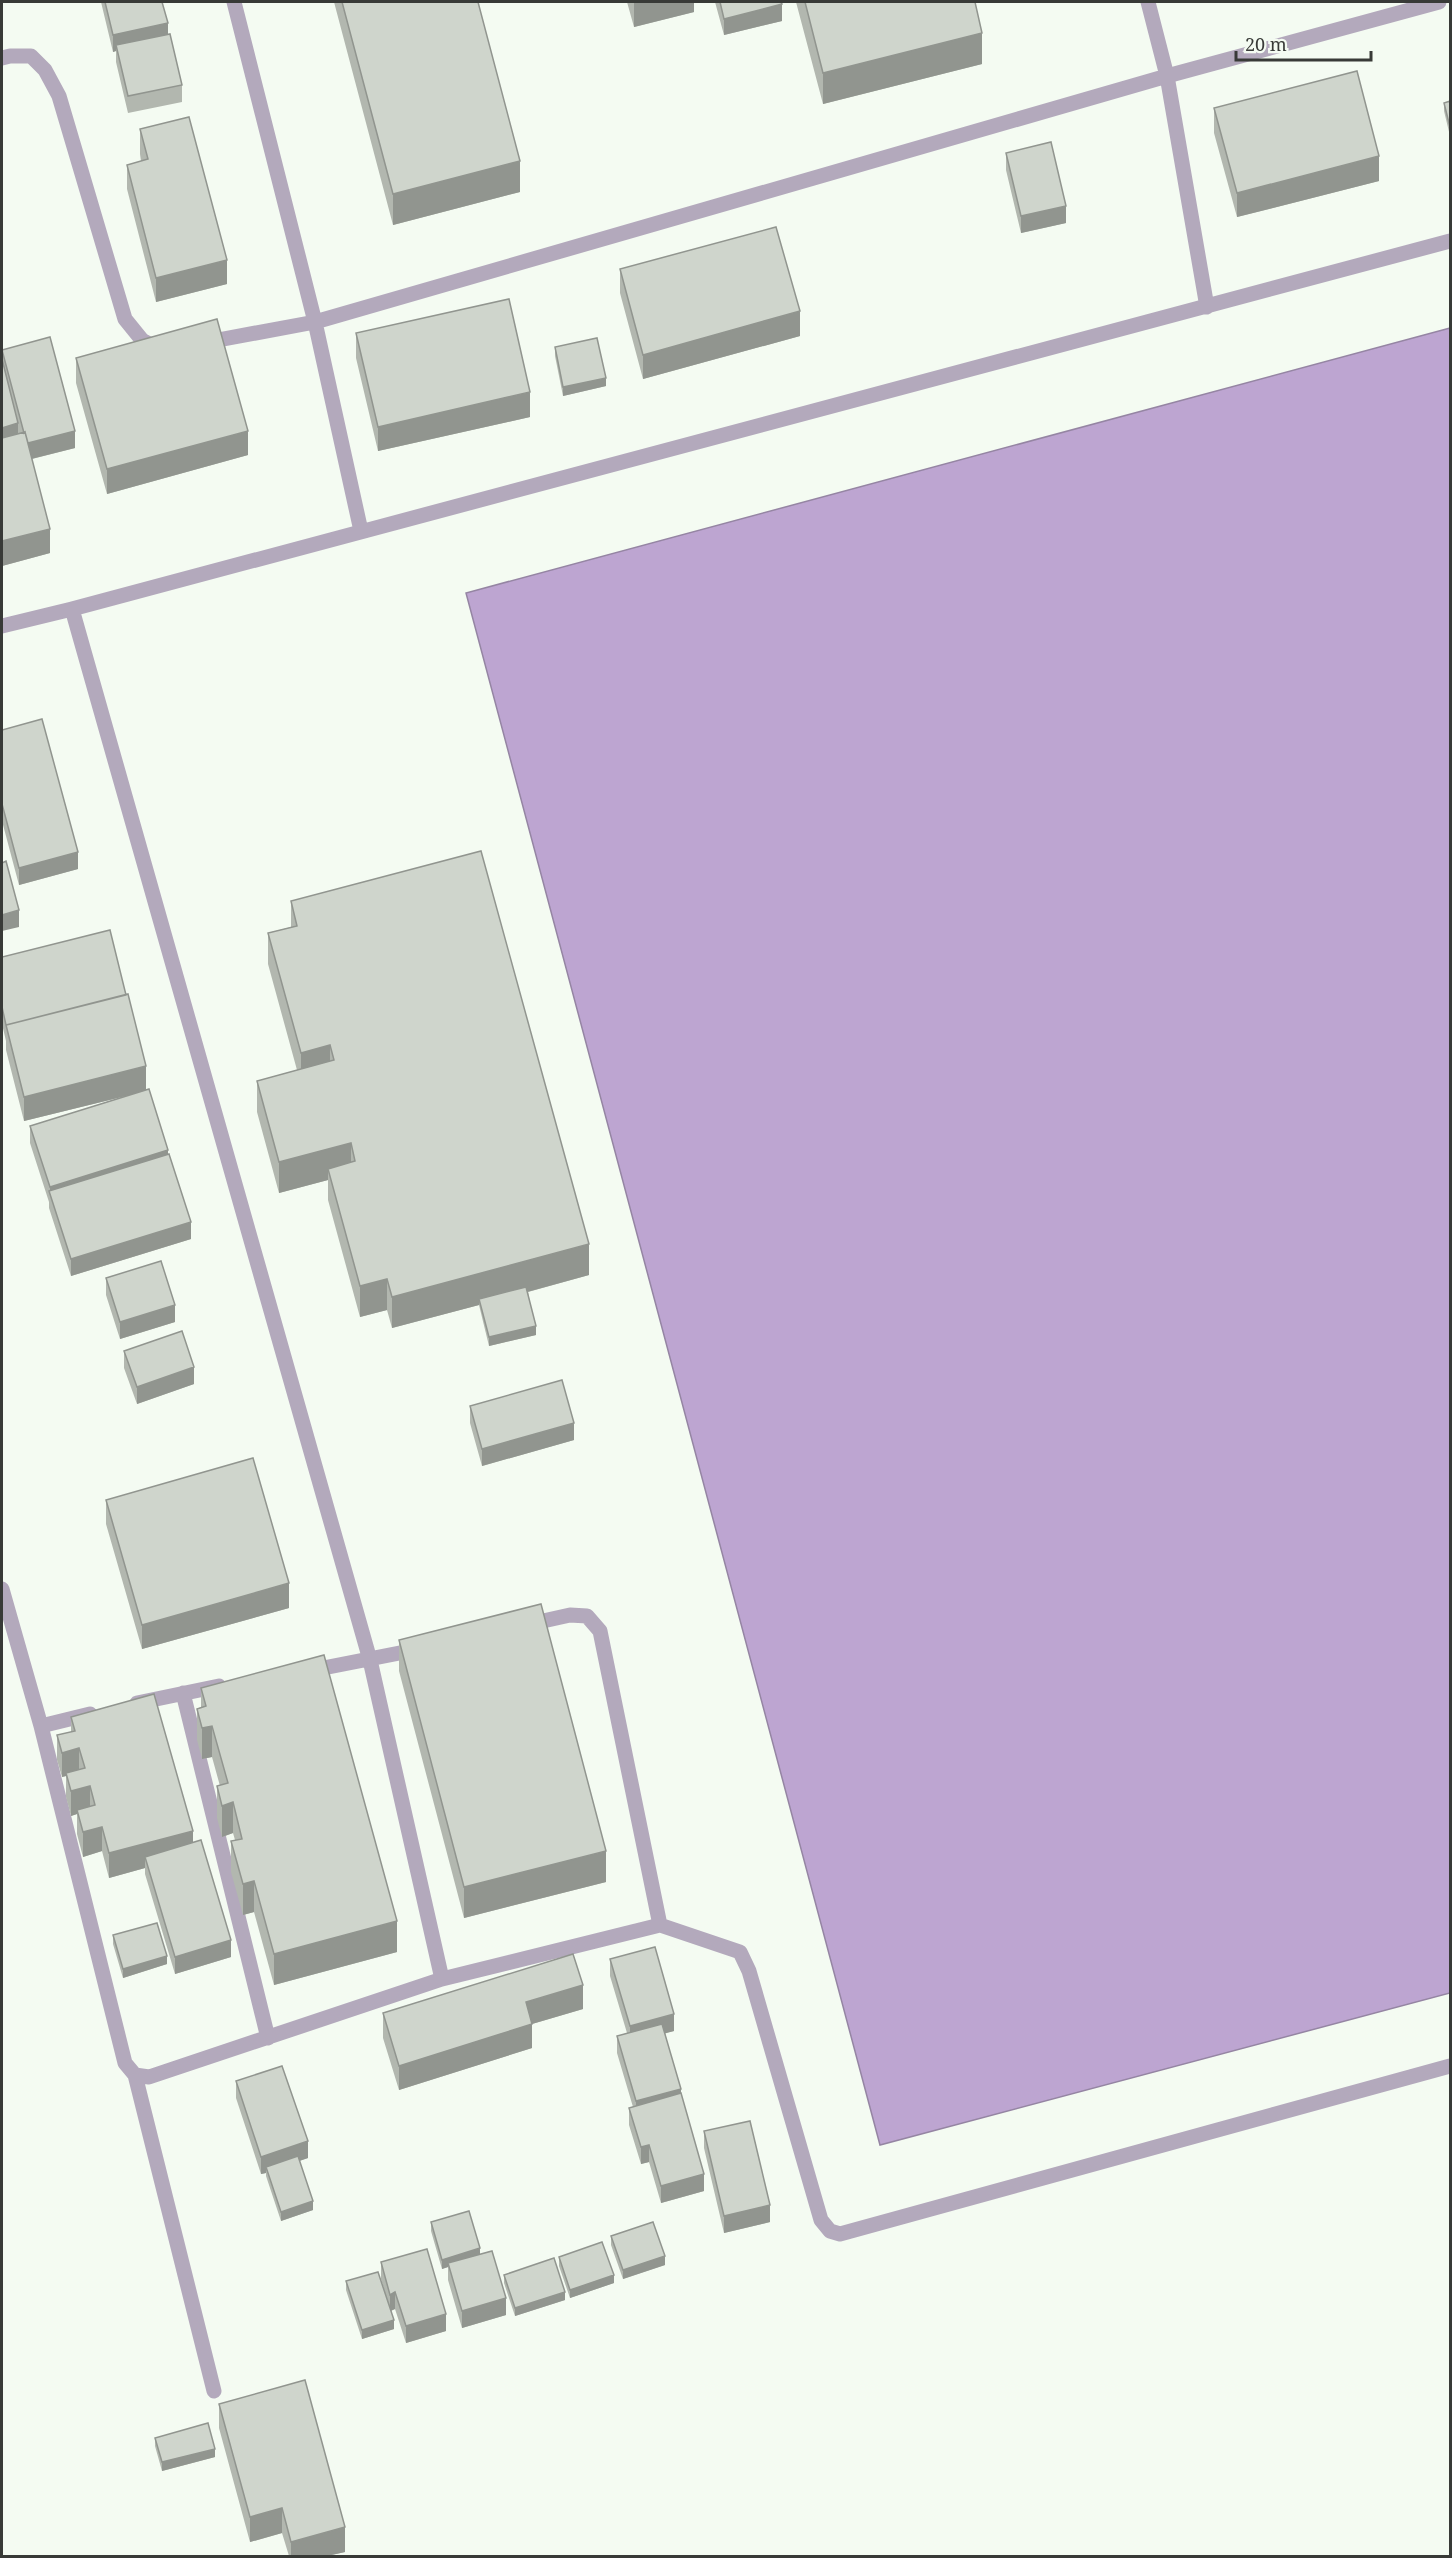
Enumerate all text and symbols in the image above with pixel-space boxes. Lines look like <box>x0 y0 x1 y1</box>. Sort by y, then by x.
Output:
scale bar <box>1236 24 1371 62</box>
text: 20 m <box>1245 32 1287 56</box>

